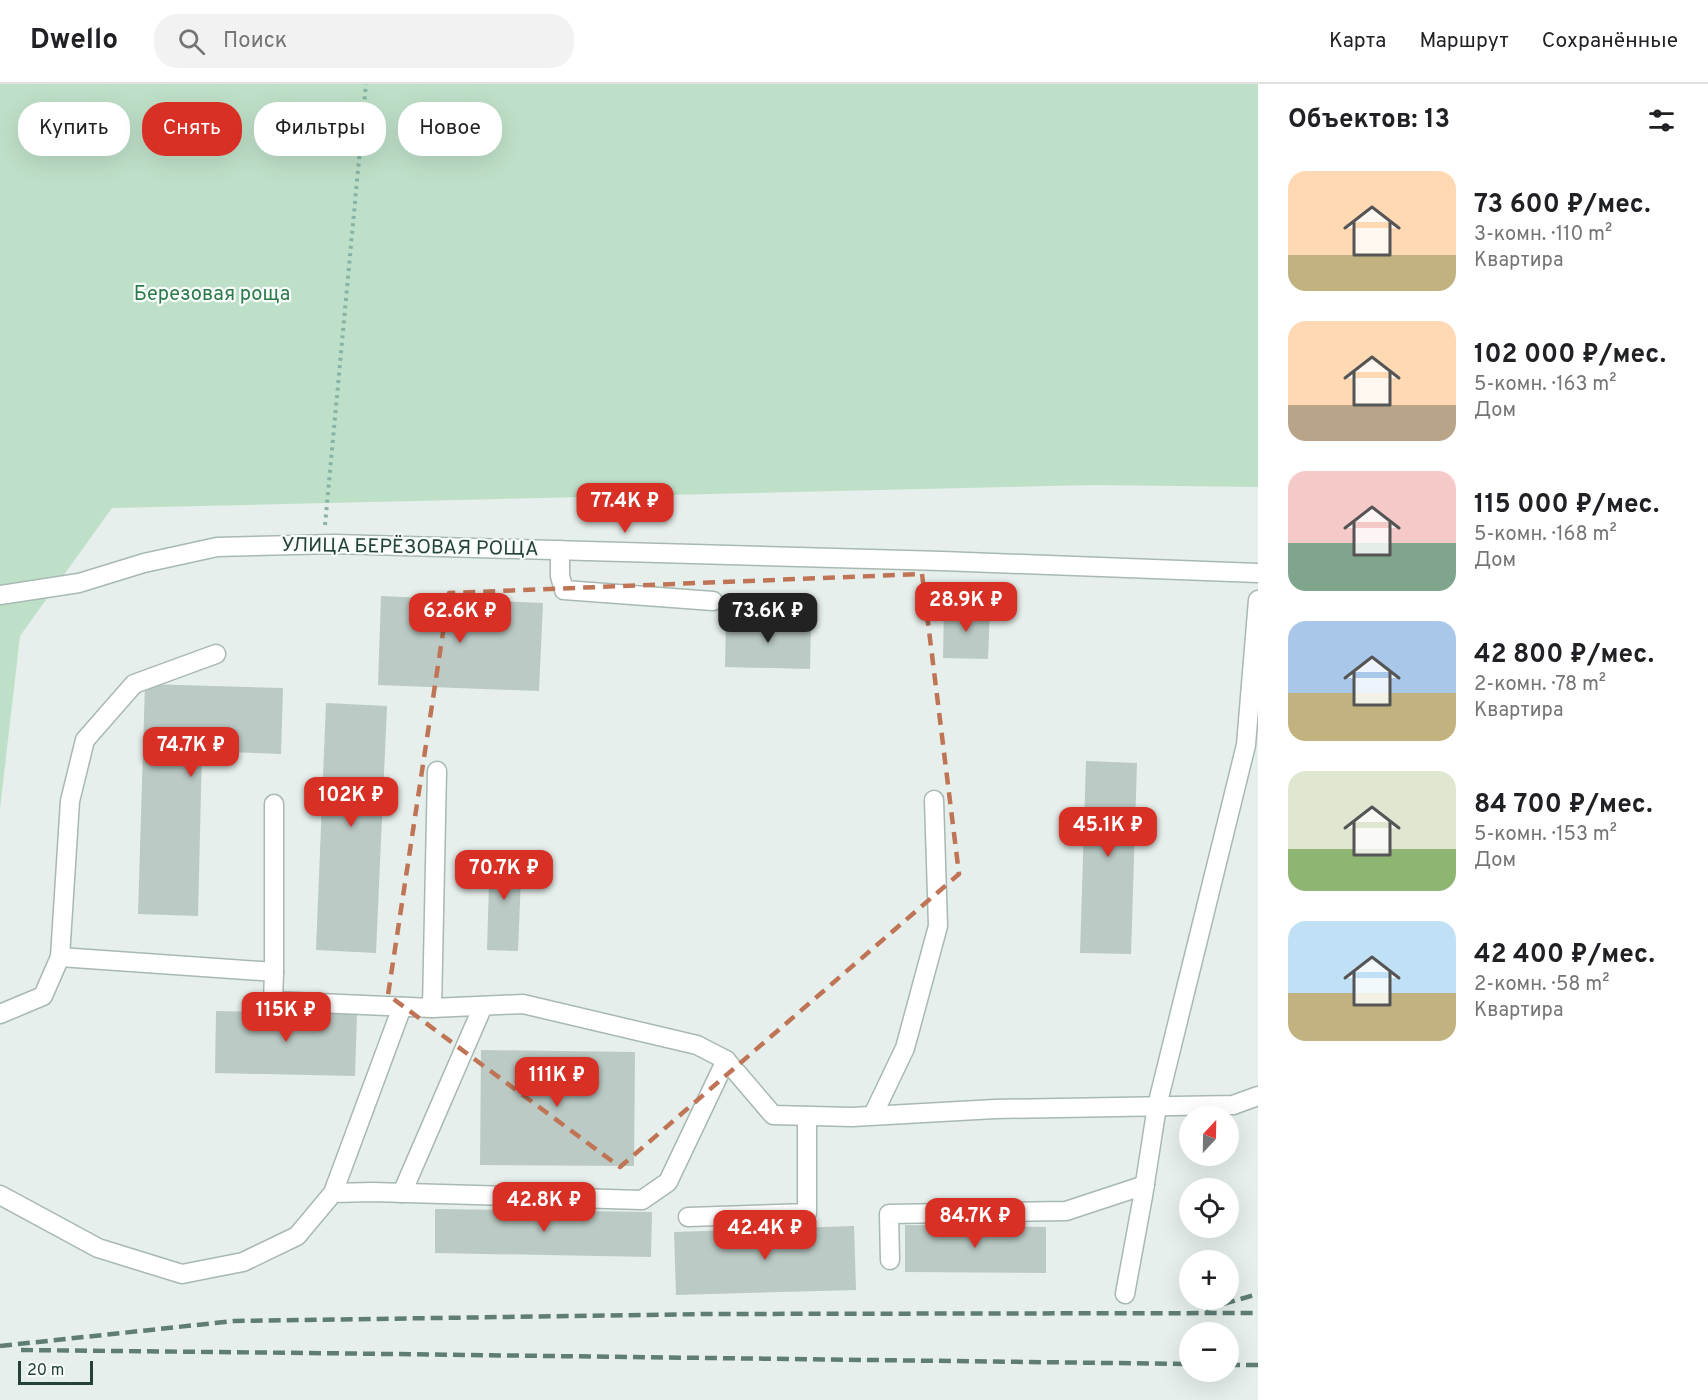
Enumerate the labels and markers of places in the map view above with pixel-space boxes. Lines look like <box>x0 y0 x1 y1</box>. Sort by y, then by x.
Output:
pin: 77.4K ₽ <box>570 483 680 534</box>
pin: 28.9K ₽ <box>911 582 1021 633</box>
pin: 62.6K ₽ <box>405 593 515 644</box>
pin: 73.6K ₽ <box>713 593 823 644</box>
pin: 74.7K ₽ <box>136 727 246 778</box>
pin: 102K ₽ <box>302 777 400 828</box>
pin: 45.1K ₽ <box>1053 807 1163 858</box>
pin: 70.7K ₽ <box>449 850 559 901</box>
pin: 115K ₽ <box>237 992 335 1043</box>
pin: 111K ₽ <box>508 1057 606 1108</box>
pin: 42.8K ₽ <box>489 1182 599 1233</box>
pin: 84.7K ₽ <box>920 1198 1030 1249</box>
pin: 42.4K ₽ <box>710 1210 820 1261</box>

